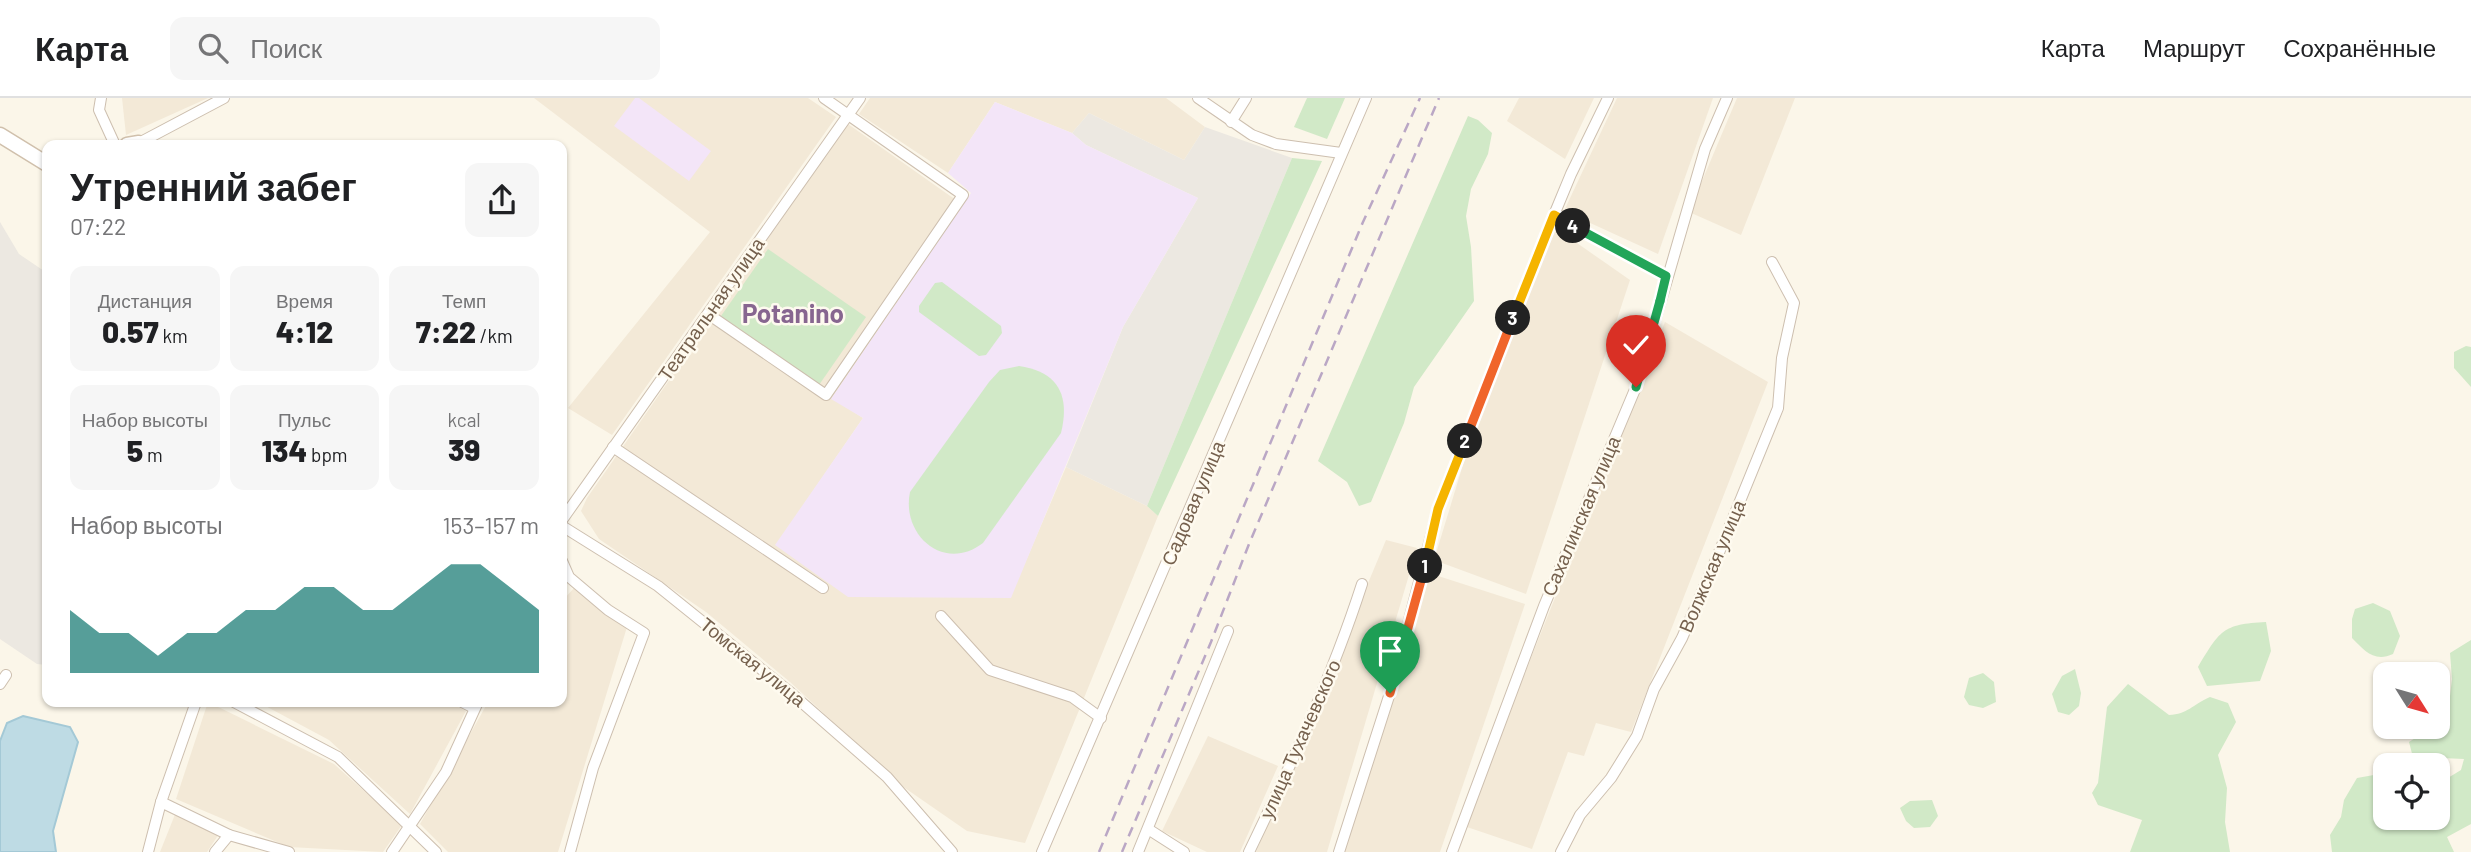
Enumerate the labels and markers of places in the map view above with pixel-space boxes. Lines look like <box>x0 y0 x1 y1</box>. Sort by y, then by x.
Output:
pin: 4 <box>1556 208 1590 244</box>
pin: 3 <box>1496 300 1530 336</box>
pin <box>1606 315 1666 387</box>
pin: 2 <box>1448 424 1482 458</box>
pin: 1 <box>1408 548 1442 584</box>
pin <box>1360 621 1420 693</box>

